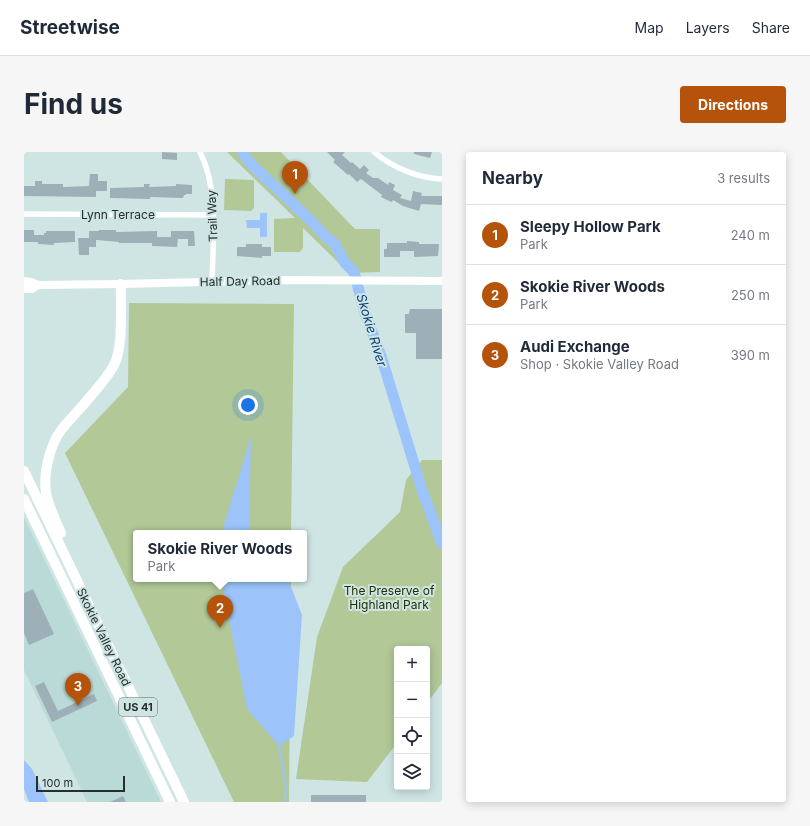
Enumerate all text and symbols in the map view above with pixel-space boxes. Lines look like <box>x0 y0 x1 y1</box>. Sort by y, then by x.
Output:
text: Streetwise <box>20 16 120 39</box>
text: Map <box>635 19 664 36</box>
text: Layers <box>686 19 730 36</box>
text: Share <box>752 19 790 36</box>
button: Directions <box>680 86 786 123</box>
text: Find us <box>24 87 123 121</box>
pin: 1 <box>282 161 308 194</box>
text: Nearby <box>482 168 543 188</box>
text: 3 results <box>717 170 770 186</box>
street label: Trail Way <box>204 189 220 242</box>
street label: Lynn Terrace <box>81 207 155 222</box>
text: Sleepy Hollow Park <box>520 217 661 236</box>
text: 1 <box>492 227 498 243</box>
text: 240 m <box>731 227 770 243</box>
text: Park <box>520 236 548 252</box>
street label: Half Day Road <box>200 273 280 289</box>
text: Skokie River Woods <box>520 277 665 296</box>
text: 2 <box>491 287 499 303</box>
text: 250 m <box>731 287 770 303</box>
water label: Skokie River <box>353 292 391 369</box>
text: Park <box>520 296 548 312</box>
text: Audi Exchange <box>520 337 630 356</box>
text: 3 <box>491 347 499 363</box>
text: 390 m <box>731 347 770 363</box>
text: Shop · Skokie Valley Road <box>520 356 679 372</box>
your location <box>238 395 258 415</box>
popup <box>133 530 307 582</box>
text: Skokie River Woods <box>148 539 292 558</box>
text: Park <box>148 558 175 574</box>
park label: The Preserve of Highland Park <box>344 583 435 612</box>
street label: Skokie Valley Road <box>74 586 134 688</box>
pin: 2 <box>207 595 233 628</box>
map controls <box>394 646 430 790</box>
button: + <box>394 646 430 682</box>
pin: 3 <box>65 673 91 706</box>
button: − <box>394 682 430 718</box>
road number: US 41 <box>119 698 157 716</box>
button: locate <box>394 718 430 754</box>
button: layers <box>394 754 430 790</box>
scale bar <box>36 774 125 793</box>
text: 100 m <box>42 776 73 790</box>

